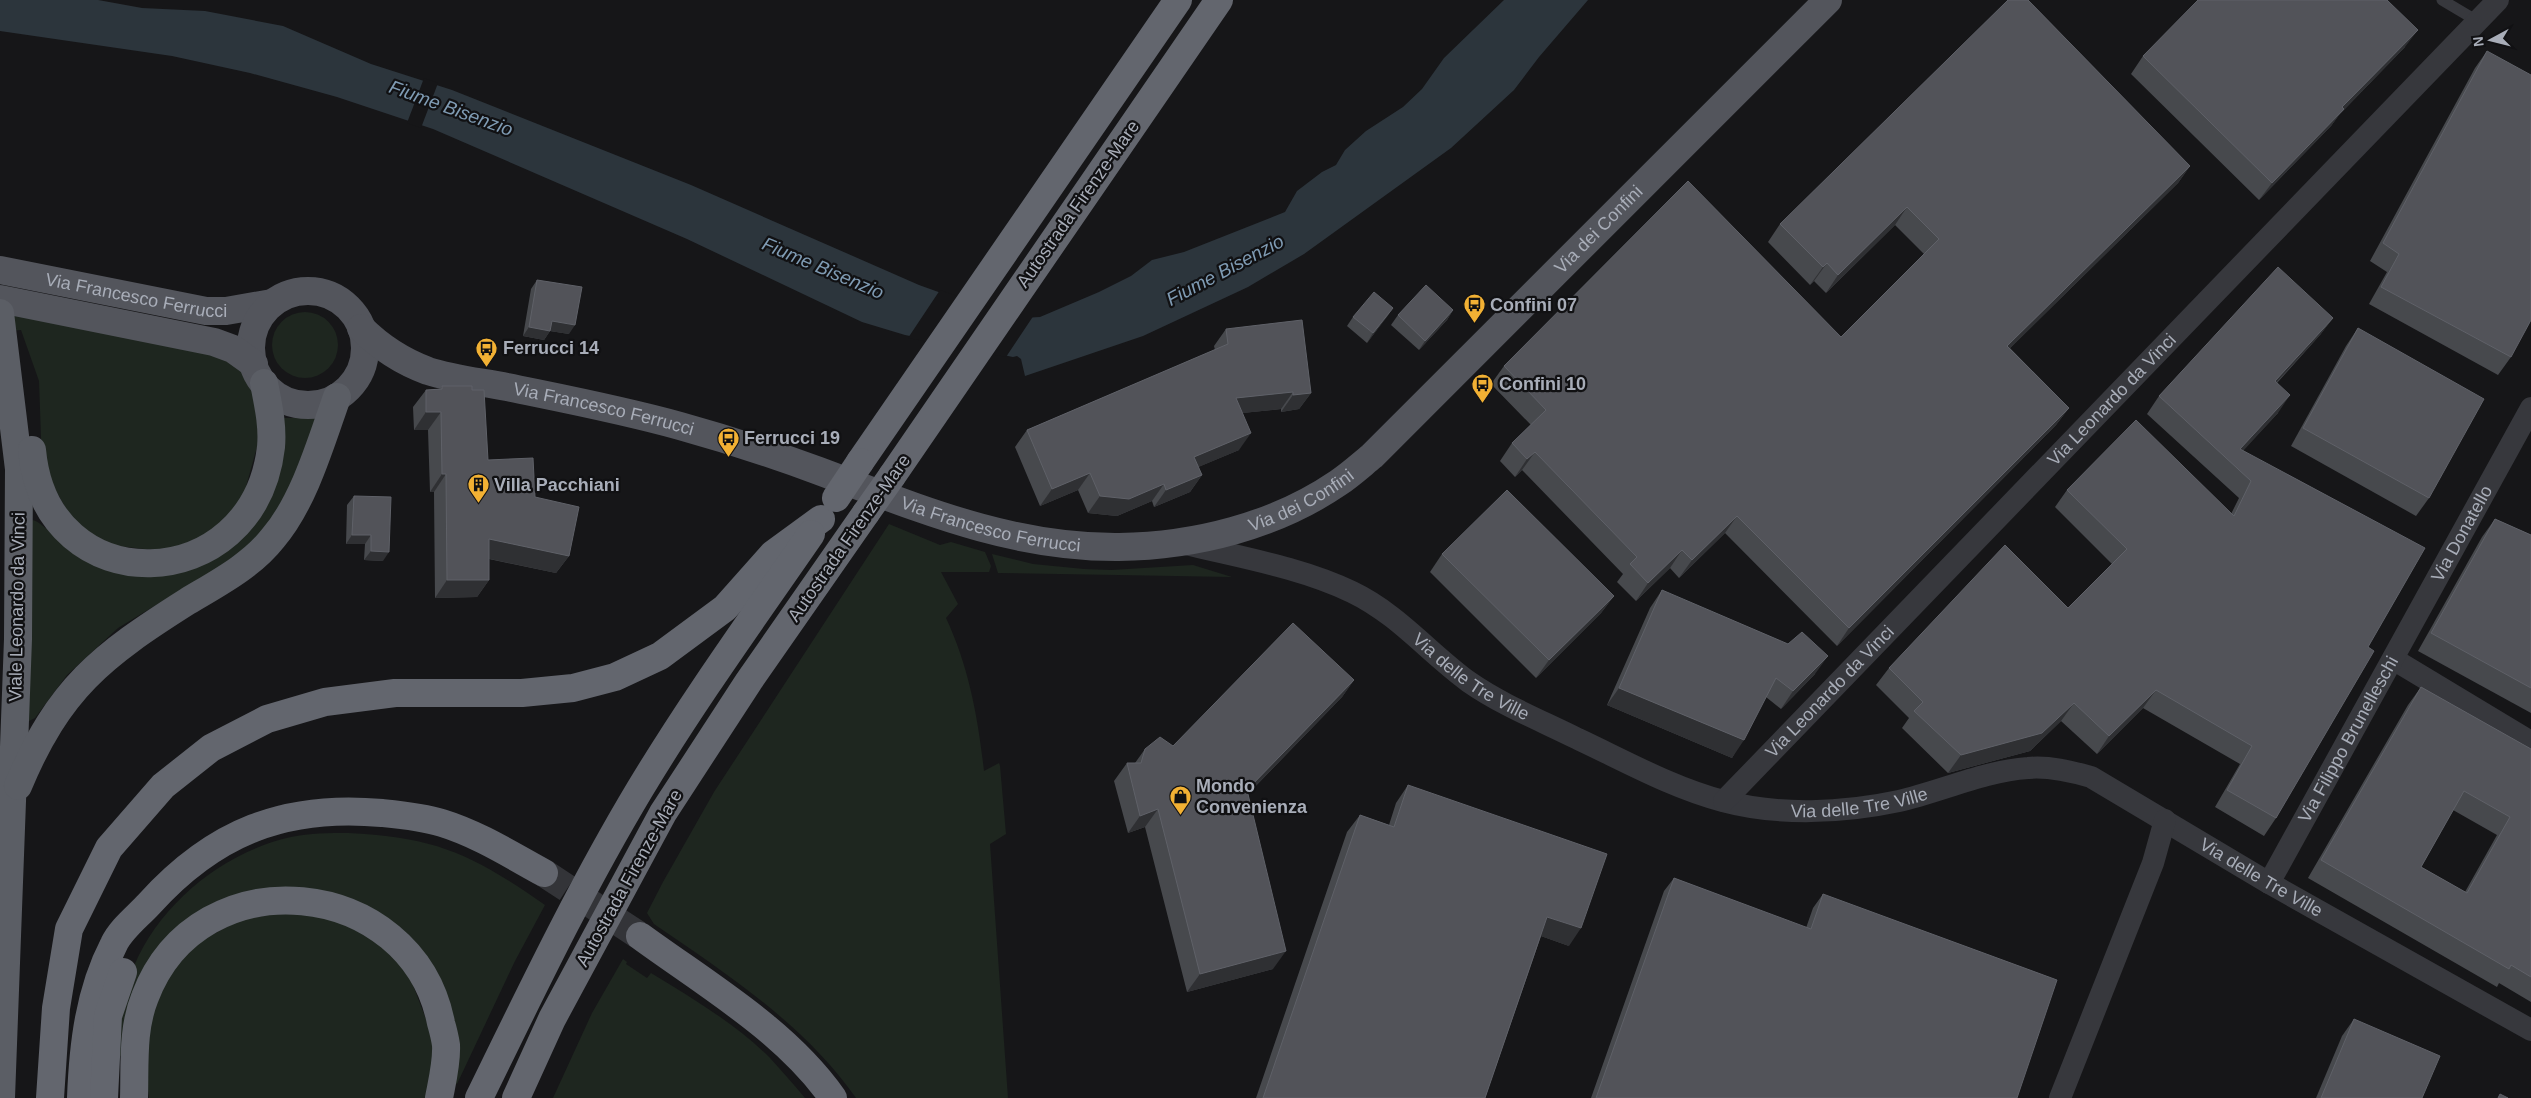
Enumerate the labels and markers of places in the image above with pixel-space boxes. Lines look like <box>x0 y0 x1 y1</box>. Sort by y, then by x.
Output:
bus stop icon: Confini 07 <box>1462 293 1486 324</box>
place label: Confini 07 <box>1490 295 1577 315</box>
bus stop icon: Ferrucci 14 <box>475 336 499 367</box>
place label: Ferrucci 14 <box>503 338 599 358</box>
bus stop icon: Confini 10 <box>1471 372 1495 403</box>
place label: Confini 10 <box>1499 374 1586 394</box>
bus stop icon: Ferrucci 19 <box>716 426 740 457</box>
place label: Ferrucci 19 <box>744 428 840 448</box>
building icon: Villa Pacchiani <box>466 473 490 504</box>
place label: Villa Pacchiani <box>494 475 620 495</box>
place label: Mondo Convenienza <box>1196 776 1308 817</box>
shop icon: Mondo Convenienza <box>1168 784 1192 815</box>

